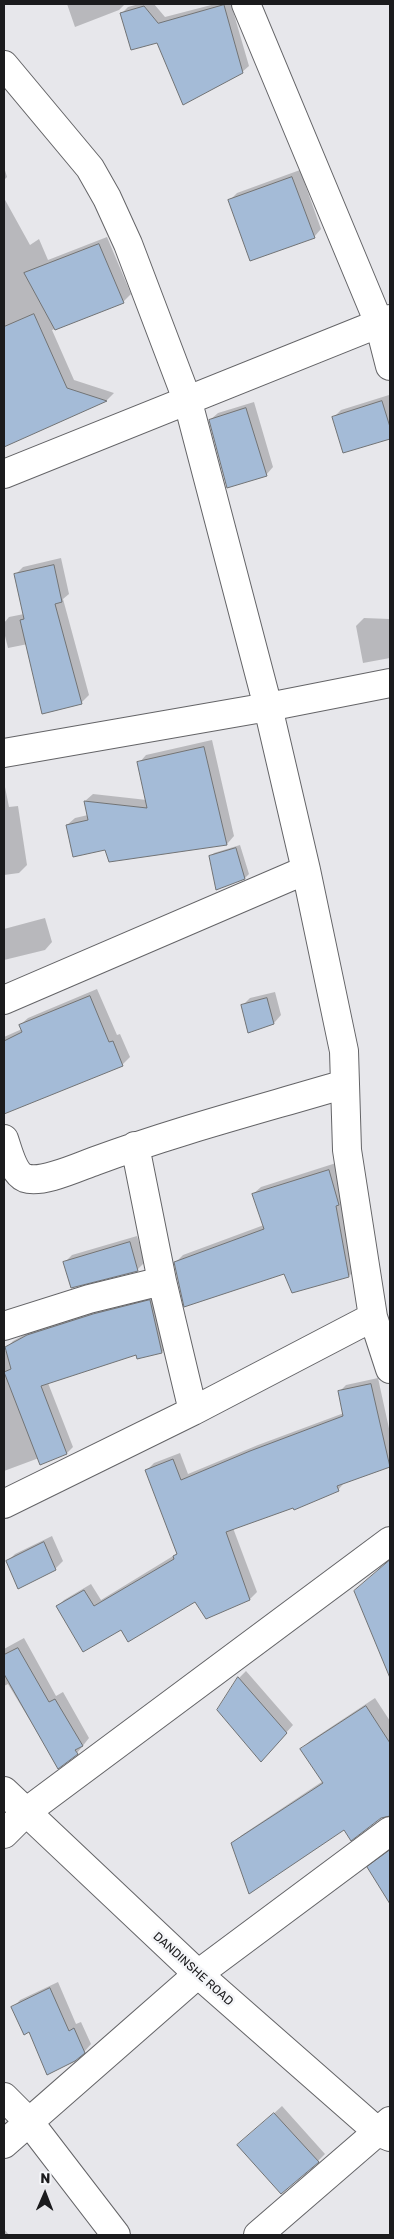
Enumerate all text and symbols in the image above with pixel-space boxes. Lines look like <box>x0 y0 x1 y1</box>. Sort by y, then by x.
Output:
street label: DANDINSHE ROAD <box>150 1929 236 2009</box>
north arrow <box>20 2169 70 2219</box>
text: N <box>40 2170 50 2187</box>

